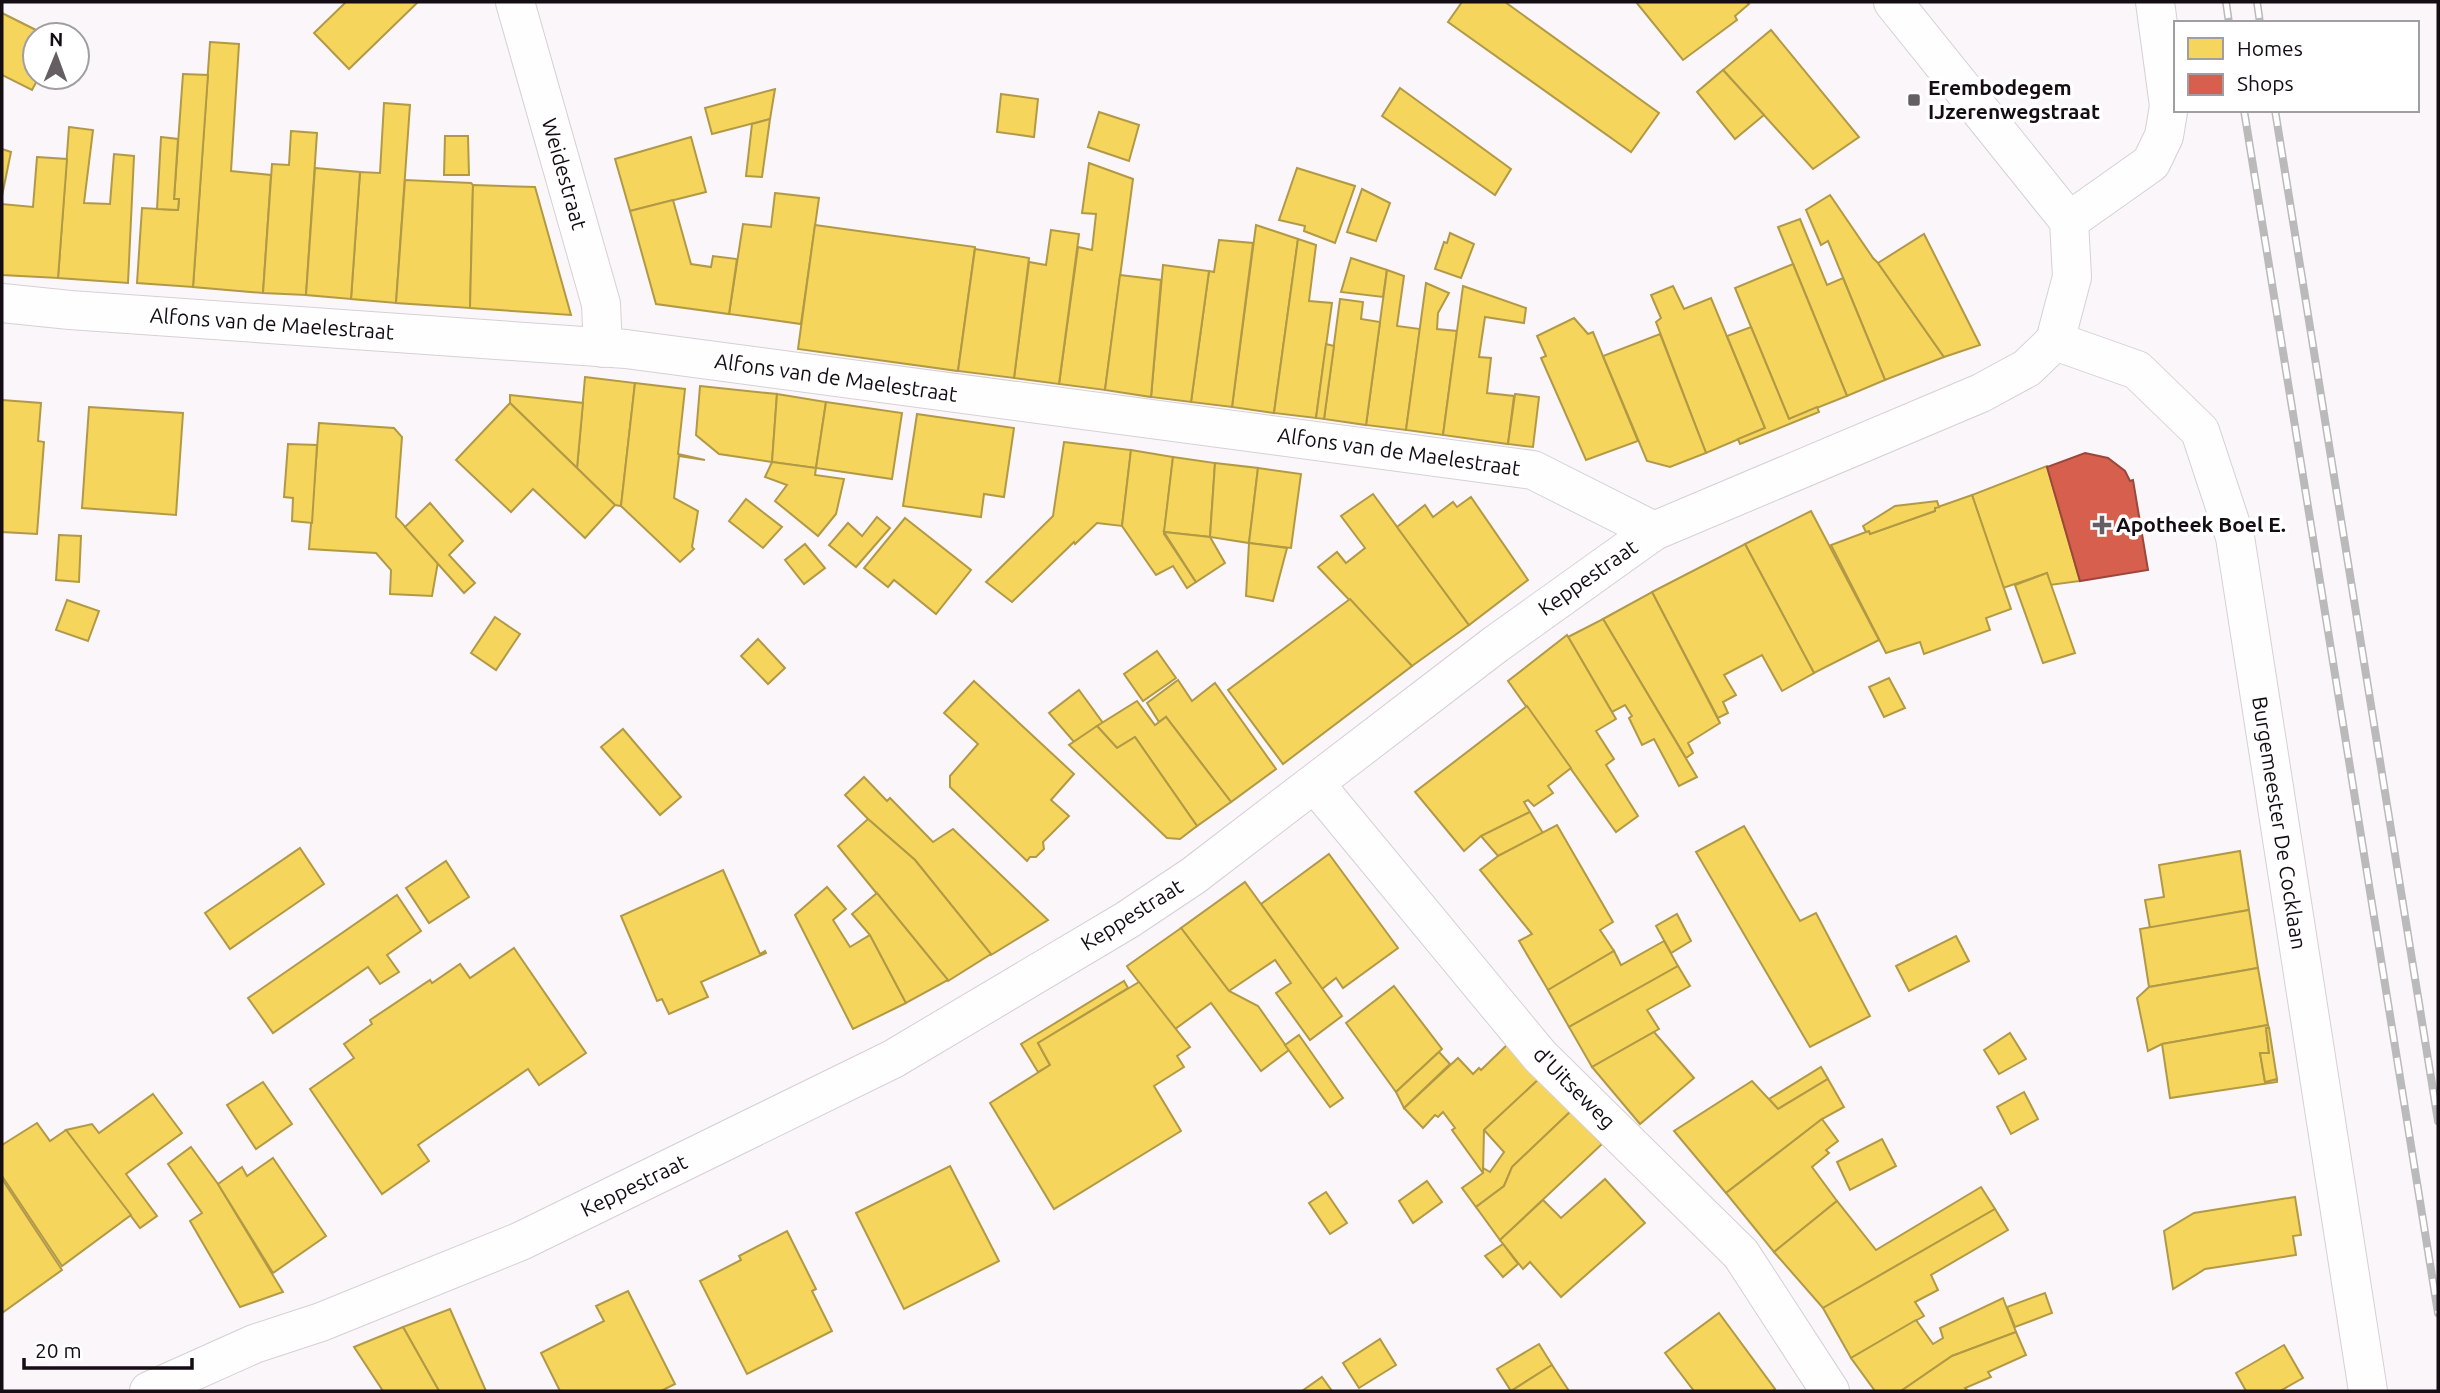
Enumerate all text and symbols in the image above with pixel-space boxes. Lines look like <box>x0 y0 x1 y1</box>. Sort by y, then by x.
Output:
north arrow <box>21 21 91 91</box>
legend <box>2174 21 2419 112</box>
text: N <box>49 28 64 50</box>
text: Homes <box>2237 36 2303 60</box>
text: Shops <box>2237 71 2294 95</box>
place label: Erembodegem IJzerenwegstraat <box>1928 75 2100 123</box>
marker: Erembodegem IJzerenwegstraat <box>1906 92 1922 108</box>
street label: Weidestraat <box>538 115 592 232</box>
street label: Alfons van de Maelestraat <box>149 302 395 344</box>
street label: Alfons van de Maelestraat <box>713 348 959 406</box>
street label: Alfons van de Maelestraat <box>1276 422 1522 480</box>
place label: Apotheek Boel E. <box>2116 512 2286 536</box>
marker: Apotheek Boel E. <box>2094 517 2110 533</box>
street label: Keppestraat <box>1533 534 1642 620</box>
street label: Burgemeester De Cocklaan <box>2248 695 2312 951</box>
street label: Keppestraat <box>1076 873 1187 955</box>
street label: d'Uitseweg <box>1529 1041 1621 1133</box>
street label: Keppestraat <box>576 1149 691 1221</box>
scale bar <box>24 1326 192 1370</box>
text: 20 m <box>35 1338 82 1362</box>

